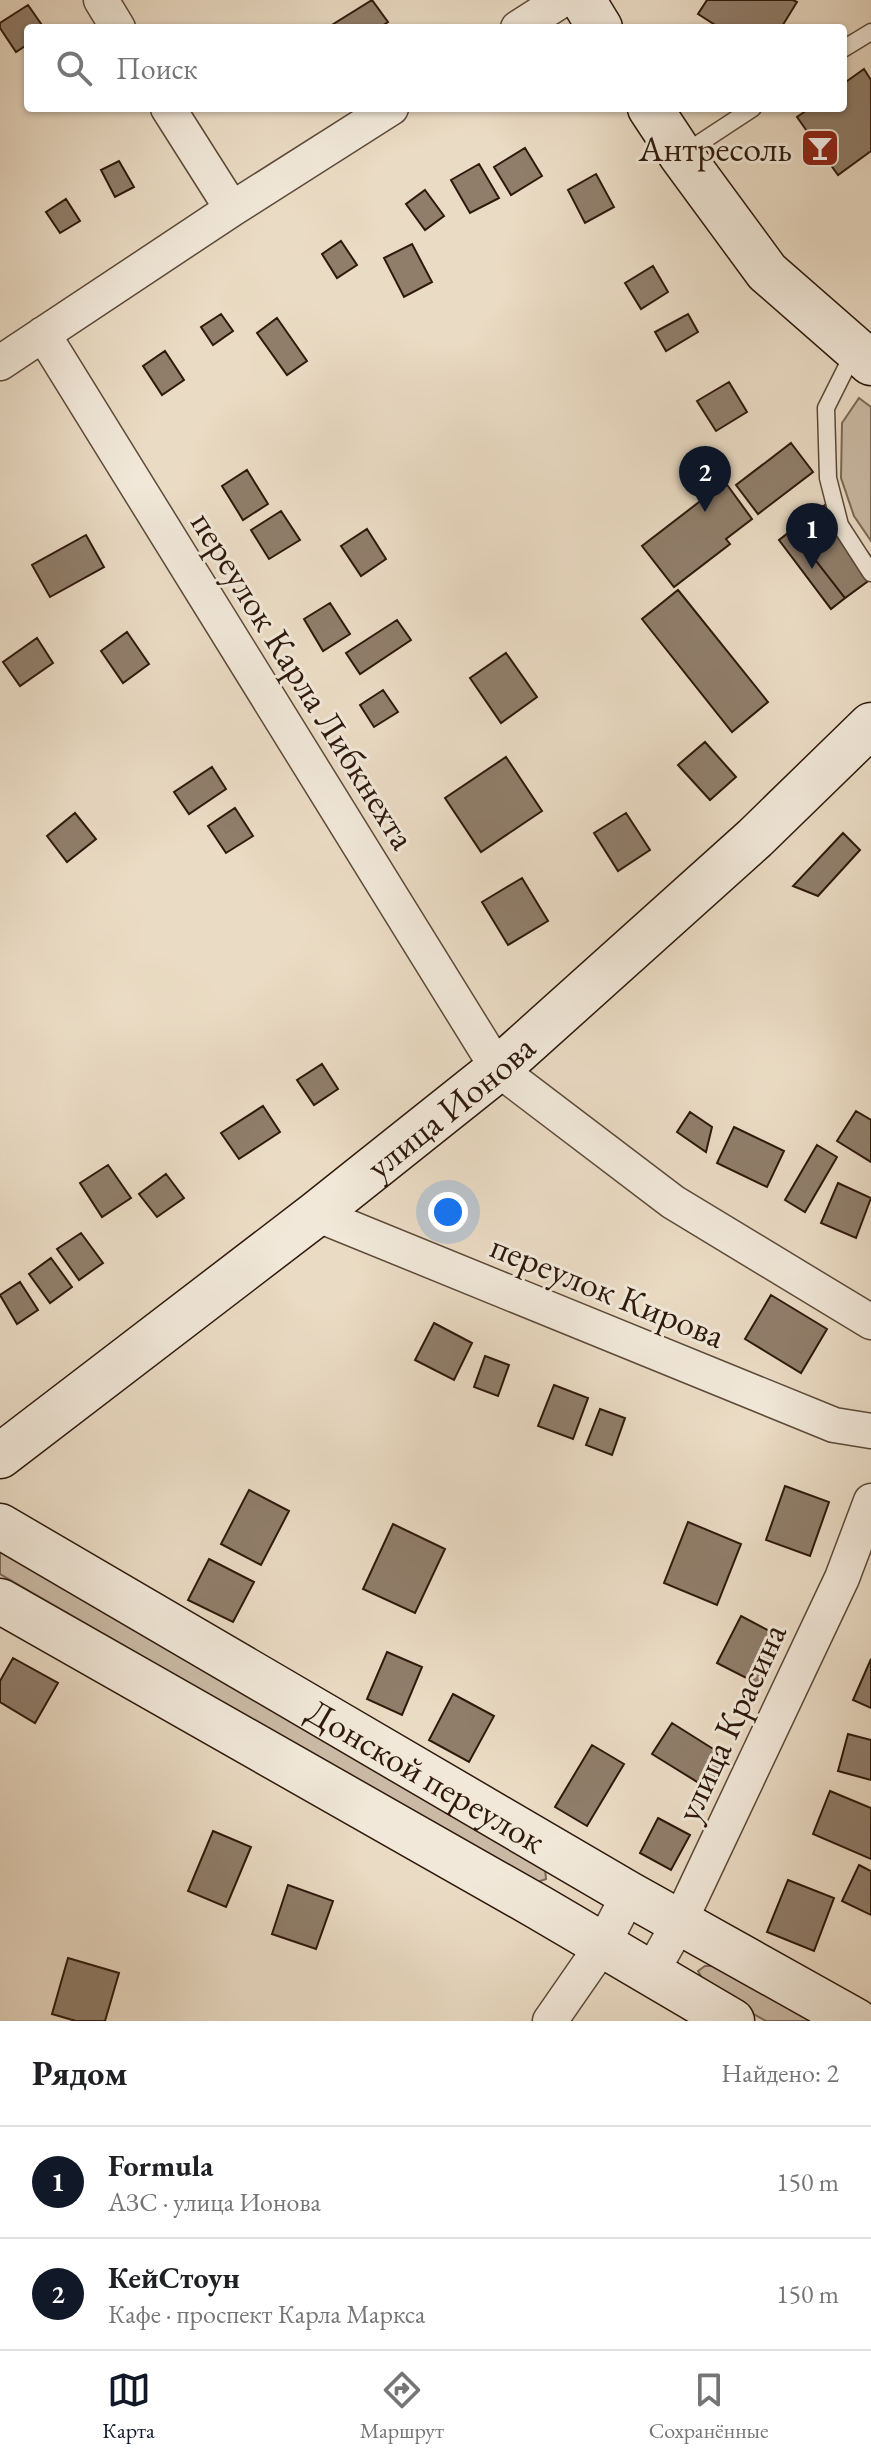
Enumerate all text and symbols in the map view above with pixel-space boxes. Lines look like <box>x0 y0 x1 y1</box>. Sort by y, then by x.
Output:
search box <box>24 24 847 112</box>
icon: search <box>52 46 96 90</box>
text: Поиск <box>116 49 198 88</box>
place label: Антресоль <box>637 125 792 172</box>
bar icon: Антресоль <box>799 127 841 169</box>
pin: 2 <box>679 446 731 512</box>
street label: переулок Карла Либкнехта <box>180 503 427 859</box>
pin: 1 <box>786 503 838 569</box>
street label: улица Ионова <box>356 1024 545 1189</box>
your location <box>428 1192 468 1232</box>
street label: переулок Кирова <box>484 1222 732 1359</box>
street label: улица Красина <box>664 1615 797 1829</box>
street label: Донской переулок <box>298 1688 554 1864</box>
text: Рядом <box>32 2051 127 2095</box>
text: Найдено: 2 <box>721 2056 839 2090</box>
text: Formula <box>108 2146 213 2185</box>
text: 1 <box>51 2165 65 2199</box>
text: 150 m <box>776 2165 839 2199</box>
text: АЗС · улица Ионова <box>108 2185 321 2219</box>
text: КейСтоун <box>108 2258 240 2297</box>
text: 2 <box>51 2277 65 2311</box>
text: 150 m <box>776 2277 839 2311</box>
text: Кафе · проспект Карла Маркса <box>108 2297 425 2331</box>
tab: Карта <box>102 2368 155 2445</box>
tab: Маршрут <box>360 2368 444 2445</box>
tab: Сохранённые <box>649 2368 769 2445</box>

